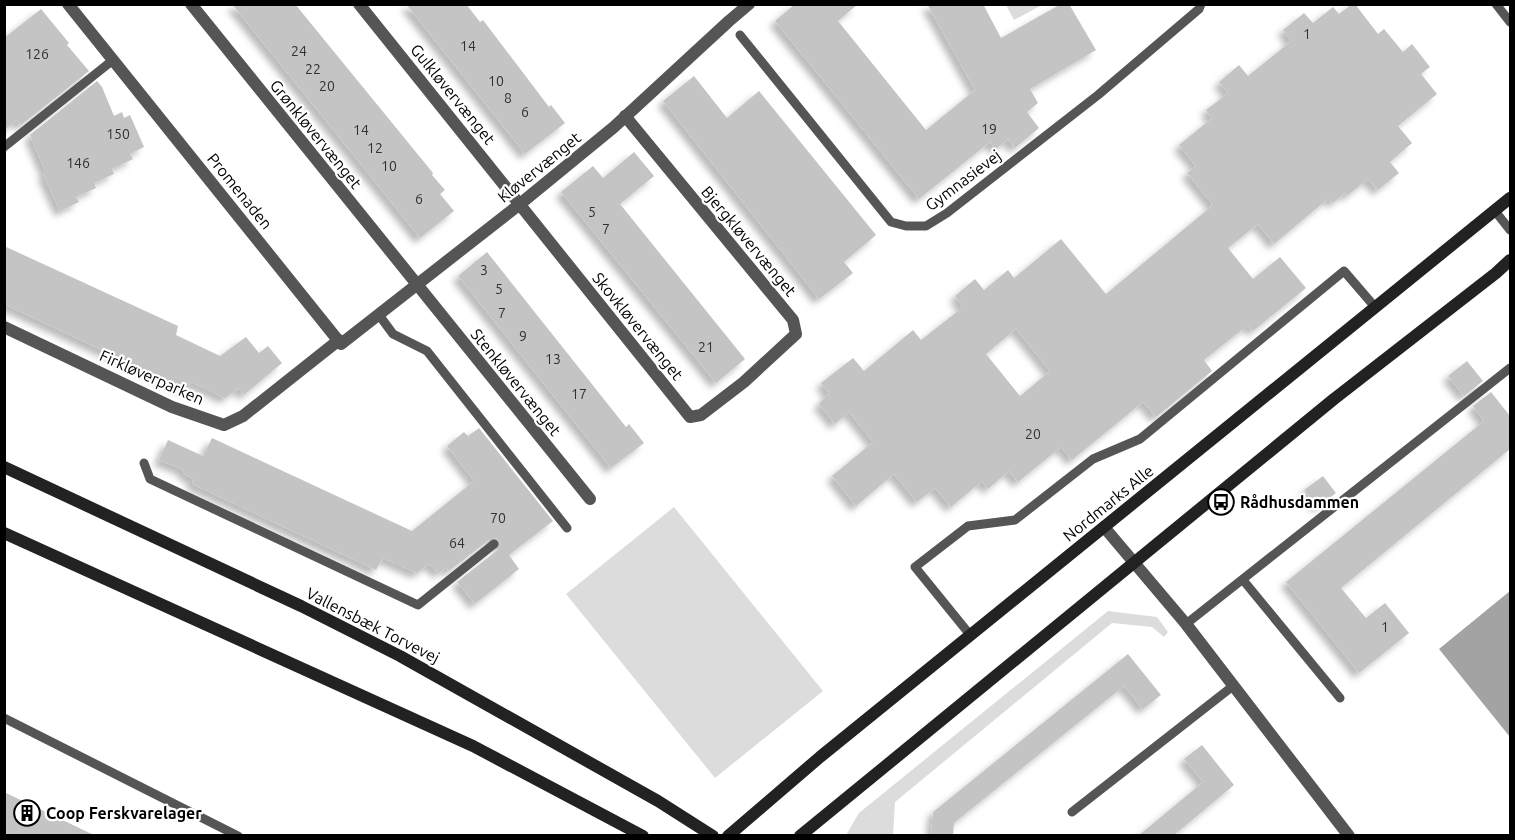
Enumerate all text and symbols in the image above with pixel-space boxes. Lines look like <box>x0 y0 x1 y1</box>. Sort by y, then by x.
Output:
house number: 1 <box>1303 26 1311 42</box>
house number: 14 <box>460 38 476 54</box>
street label: Gulkløvervænget <box>407 40 499 148</box>
house number: 24 <box>291 43 307 59</box>
house number: 126 <box>25 46 49 62</box>
house number: 22 <box>305 61 321 77</box>
house number: 10 <box>488 73 504 89</box>
street label: Grønkløvervænget <box>267 76 366 193</box>
house number: 20 <box>319 78 335 94</box>
house number: 8 <box>504 90 512 106</box>
house number: 6 <box>521 104 529 120</box>
house number: 19 <box>981 121 997 137</box>
house number: 14 <box>353 122 369 138</box>
house number: 150 <box>106 126 130 142</box>
street label: Kløvervænget <box>494 128 585 206</box>
house number: 12 <box>367 140 383 156</box>
street label: Gymnasievej <box>922 146 1004 214</box>
street label: Promenaden <box>204 149 276 233</box>
house number: 146 <box>66 155 90 171</box>
house number: 10 <box>381 158 397 174</box>
street label: Bjergkløvervænget <box>698 182 801 300</box>
house number: 6 <box>415 191 423 207</box>
house number: 5 <box>588 204 596 220</box>
house number: 7 <box>602 221 610 237</box>
house number: 3 <box>480 262 488 278</box>
street label: Skovkløvervænget <box>589 269 687 384</box>
house number: 5 <box>495 281 503 297</box>
house number: 7 <box>498 305 506 321</box>
street label: Stenkløvervænget <box>467 325 565 440</box>
house number: 9 <box>519 328 527 344</box>
house number: 21 <box>698 339 714 355</box>
street label: Firkløverparken <box>97 346 207 408</box>
house number: 13 <box>545 351 561 367</box>
house number: 17 <box>571 386 587 402</box>
house number: 20 <box>1025 426 1041 442</box>
street label: Nordmarks Alle <box>1059 461 1157 545</box>
bus stop icon: Rådhusdammen <box>1206 487 1236 517</box>
place label: Rådhusdammen <box>1240 493 1359 511</box>
house number: 70 <box>490 510 506 526</box>
house number: 64 <box>449 535 465 551</box>
street label: Vallensbæk Torvevej <box>303 584 443 666</box>
house number: 1 <box>1381 619 1389 635</box>
building icon: Coop Ferskvarelager <box>12 798 42 828</box>
place label: Coop Ferskvarelager <box>46 804 202 822</box>

